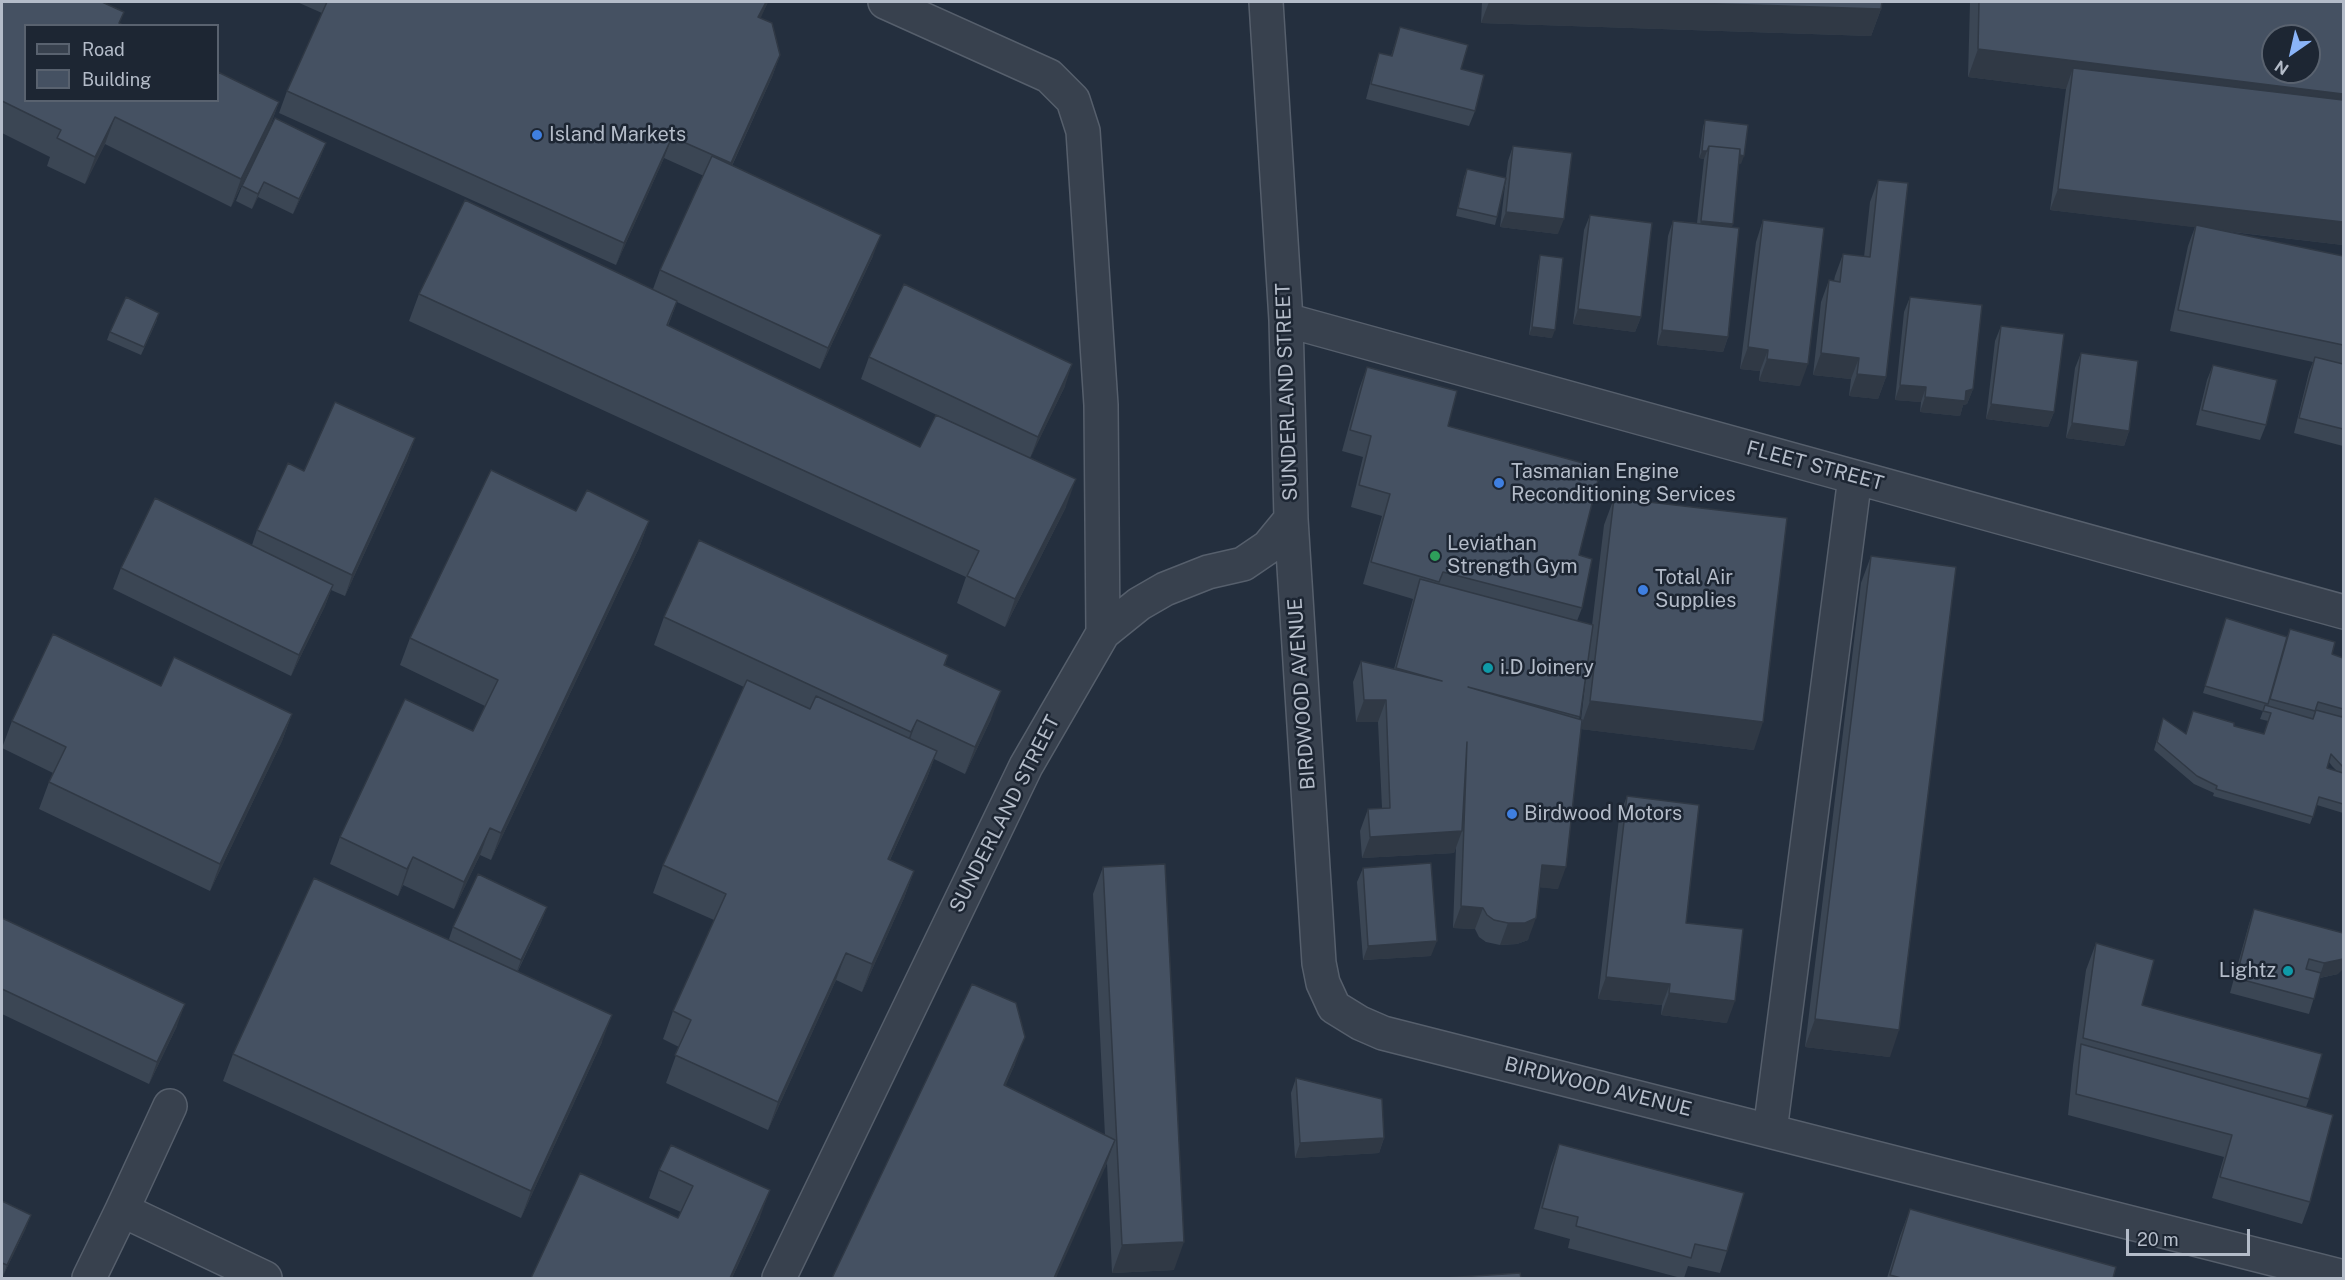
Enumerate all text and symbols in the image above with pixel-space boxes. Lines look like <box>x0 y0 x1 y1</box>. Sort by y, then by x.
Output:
legend <box>24 24 219 102</box>
north arrow <box>2261 24 2321 84</box>
text: Road <box>82 39 125 60</box>
text: N <box>2271 56 2292 79</box>
text: Building <box>82 69 151 90</box>
place label: Island Markets <box>549 123 686 147</box>
marker: Island Markets <box>530 128 544 142</box>
street label: SUNDERLAND STREET <box>1271 283 1303 501</box>
street label: FLEET STREET <box>1744 436 1886 496</box>
place label: Tasmanian Engine Reconditioning Services <box>1511 460 1736 507</box>
marker: Tasmanian Engine Reconditioning Services <box>1492 476 1506 490</box>
place label: Leviathan Strength Gym <box>1447 532 1578 579</box>
marker: Leviathan Strength Gym <box>1428 549 1442 563</box>
place label: Total Air Supplies <box>1655 566 1736 613</box>
marker: Total Air Supplies <box>1636 583 1650 597</box>
street label: BIRDWOOD AVENUE <box>1283 597 1321 791</box>
place label: i.D Joinery <box>1500 656 1594 680</box>
marker: i.D Joinery <box>1481 661 1495 675</box>
street label: SUNDERLAND STREET <box>945 711 1065 917</box>
place label: Birdwood Motors <box>1524 802 1682 826</box>
marker: Birdwood Motors <box>1505 807 1519 821</box>
place label: Lightz <box>2219 959 2276 983</box>
marker: Lightz <box>2281 964 2295 978</box>
street label: BIRDWOOD AVENUE <box>1502 1052 1694 1122</box>
scale bar <box>2129 1217 2254 1255</box>
text: 20 m <box>2137 1229 2179 1250</box>

